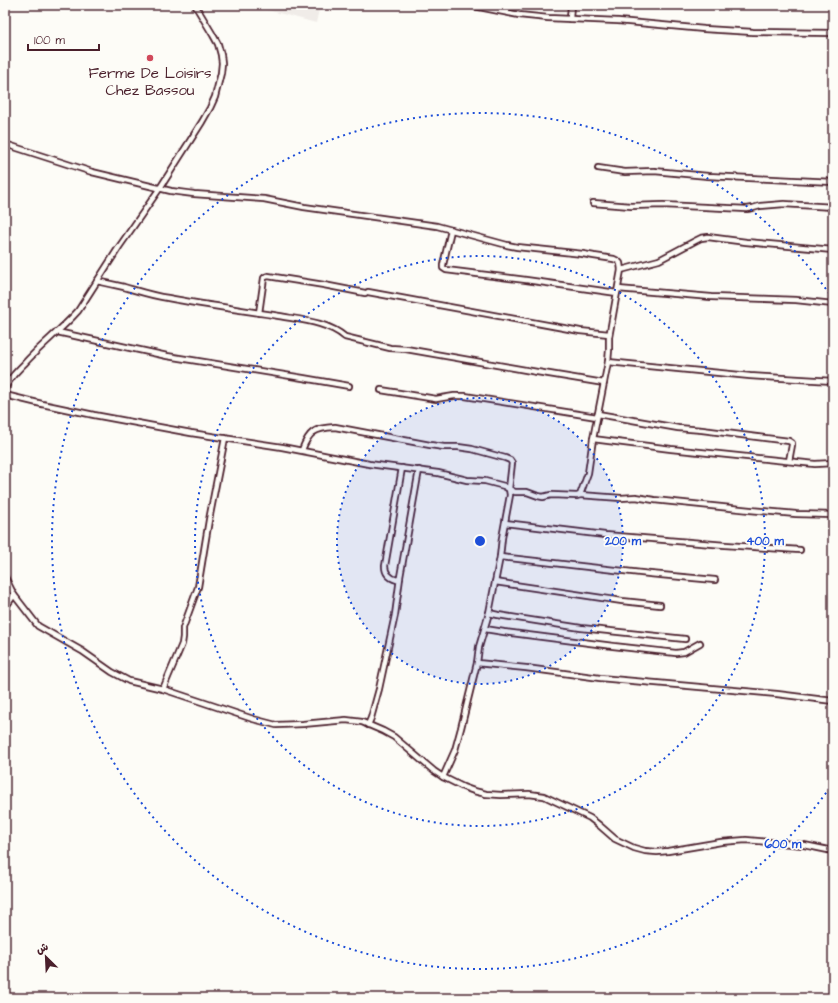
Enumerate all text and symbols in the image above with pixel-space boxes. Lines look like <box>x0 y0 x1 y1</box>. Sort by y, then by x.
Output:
scale bar <box>28 26 99 52</box>
text: 100 m <box>34 32 65 49</box>
marker: Ferme De Loisirs Chez Bassou <box>145 53 155 63</box>
place label: Ferme De Loisirs Chez Bassou <box>88 63 212 101</box>
text: 200 m <box>604 533 642 550</box>
text: 400 m <box>746 533 784 550</box>
centre of rings <box>473 534 487 548</box>
text: 600 m <box>765 836 802 853</box>
north arrow <box>26 937 66 977</box>
text: ش <box>34 939 51 958</box>

